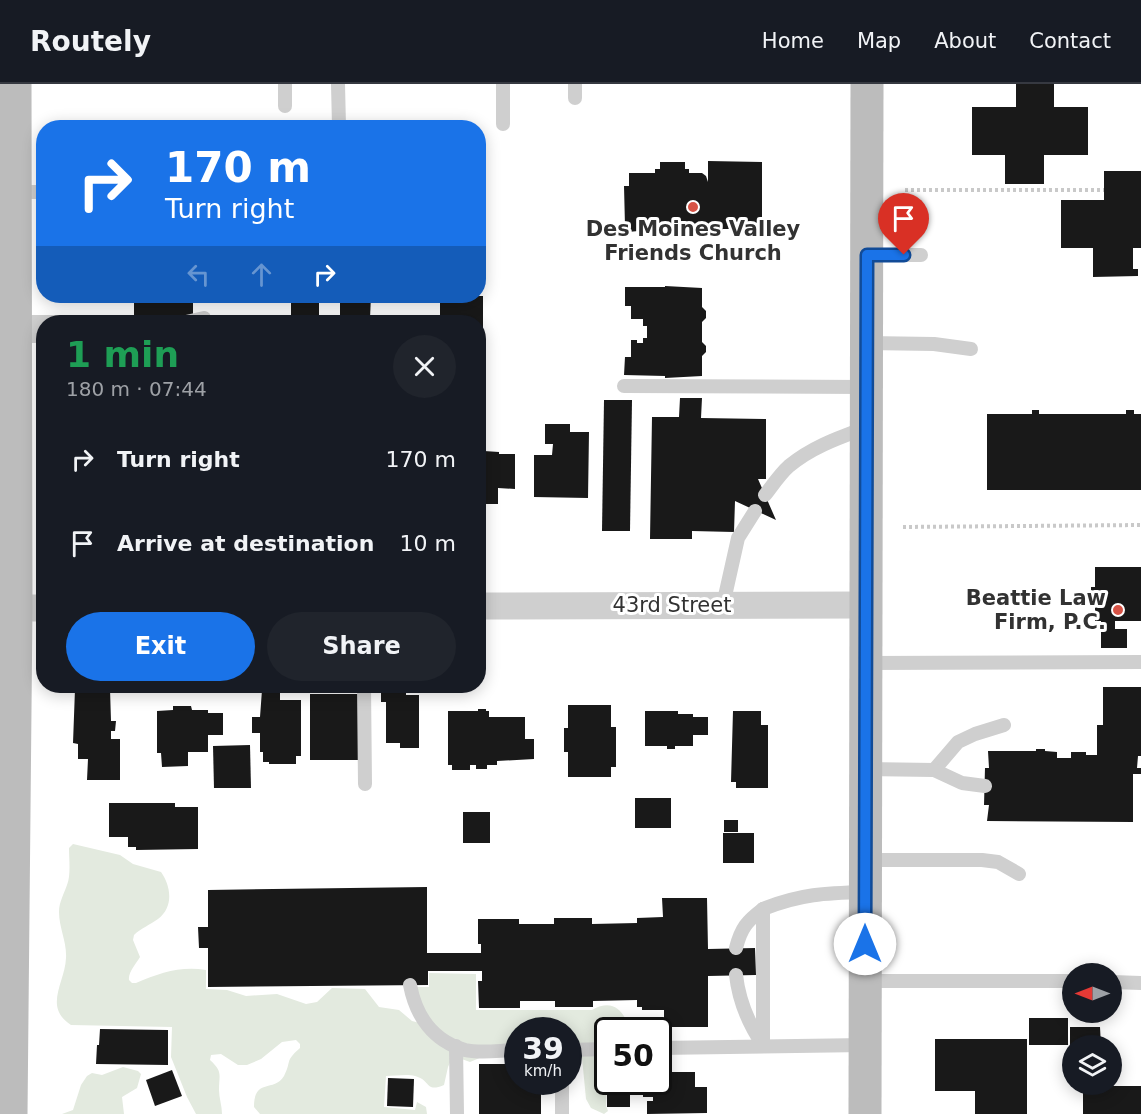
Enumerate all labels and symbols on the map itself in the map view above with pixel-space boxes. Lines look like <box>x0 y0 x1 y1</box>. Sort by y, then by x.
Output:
pin <box>878 193 929 255</box>
marker: Des Moines Valley Friends Church <box>686 200 700 214</box>
place label: Des Moines Valley Friends Church <box>586 217 801 265</box>
place label: Beattie Law Firm, P.C. <box>966 586 1106 634</box>
street label: 43rd Street <box>613 593 731 617</box>
marker: Beattie Law Firm, P.C. <box>1111 603 1125 617</box>
position arrow <box>833 912 897 976</box>
north arrow <box>1062 963 1122 1023</box>
speed limit sign: 50 <box>594 1017 672 1095</box>

